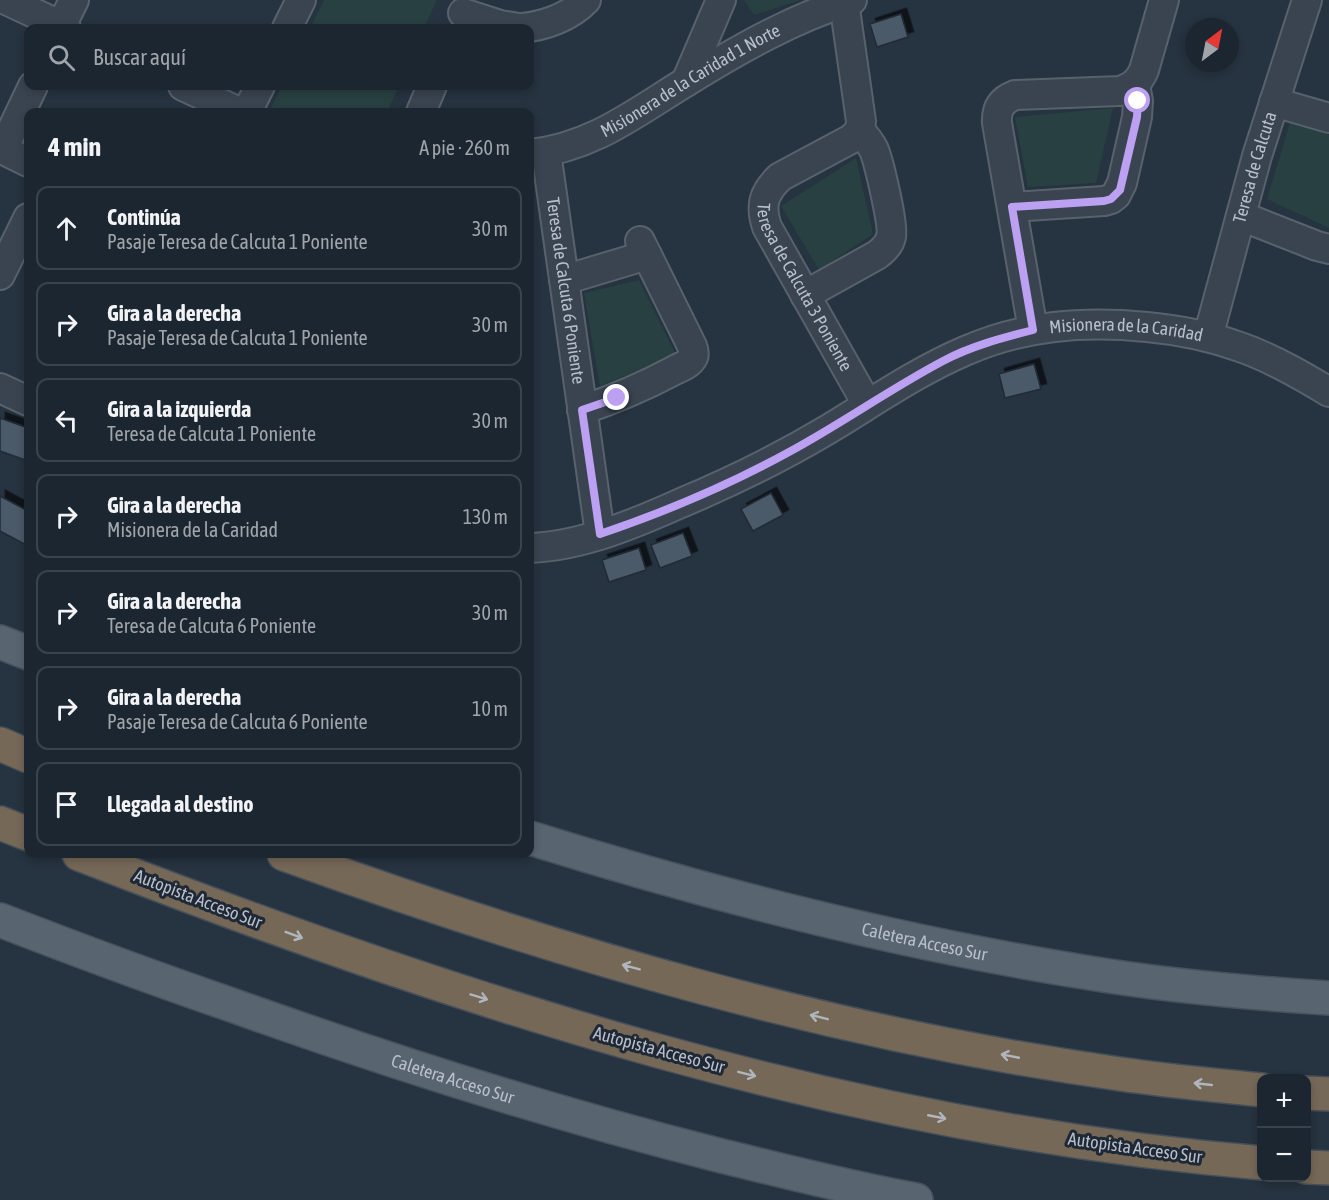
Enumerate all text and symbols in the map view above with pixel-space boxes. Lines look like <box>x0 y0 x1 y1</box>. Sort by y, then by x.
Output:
north arrow <box>1185 18 1239 72</box>
street label: Misionera de la Caridad 1 Norte <box>597 19 783 141</box>
search box <box>24 24 534 90</box>
icon: search <box>45 41 78 74</box>
text: Buscar aquí <box>93 44 186 70</box>
route start <box>1124 87 1150 113</box>
street label: Teresa de Calcuta <box>1228 109 1281 225</box>
text: 4 min <box>48 132 101 162</box>
text: A pie · 260 m <box>419 136 510 159</box>
street label: Teresa de Calcuta 6 Poniente <box>543 196 590 385</box>
street label: Teresa de Calcuta 3 Poniente <box>753 202 857 375</box>
text: Continúa <box>107 204 181 230</box>
icon: ahead <box>50 212 83 245</box>
text: 30 m <box>472 217 508 240</box>
text: Pasaje Teresa de Calcuta 1 Poniente <box>107 230 368 253</box>
text: Gira a la derecha <box>107 300 241 326</box>
icon: right <box>50 308 83 341</box>
text: 30 m <box>472 313 508 336</box>
street label: Misionera de la Caridad <box>1048 314 1205 346</box>
text: Pasaje Teresa de Calcuta 1 Poniente <box>107 326 368 349</box>
route end <box>603 384 629 410</box>
text: Gira a la izquierda <box>107 396 251 422</box>
icon: left <box>50 404 83 437</box>
text: 30 m <box>472 409 508 432</box>
text: Teresa de Calcuta 1 Poniente <box>107 422 316 445</box>
text: Gira a la derecha <box>107 492 241 518</box>
icon: right <box>50 500 83 533</box>
text: 130 m <box>463 505 508 528</box>
text: Misionera de la Caridad <box>107 518 278 541</box>
text: Gira a la derecha <box>107 588 241 614</box>
icon: right <box>50 596 83 629</box>
text: 30 m <box>472 601 508 624</box>
text: Teresa de Calcuta 6 Poniente <box>107 614 316 637</box>
text: Gira a la derecha <box>107 684 241 710</box>
icon: right <box>50 692 83 725</box>
text: 10 m <box>472 697 508 720</box>
text: Pasaje Teresa de Calcuta 6 Poniente <box>107 710 368 733</box>
icon: arrive <box>50 788 83 821</box>
text: Llegada al destino <box>107 791 254 817</box>
street label: Autopista Acceso Sur <box>131 865 266 933</box>
street label: Caletera Acceso Sur <box>860 918 990 965</box>
one-way arrow <box>285 930 303 941</box>
one-way arrow <box>622 961 641 972</box>
one-way arrow <box>469 992 488 1003</box>
one-way arrow <box>810 1010 829 1022</box>
street label: Autopista Acceso Sur <box>591 1022 728 1077</box>
street label: Caletera Acceso Sur <box>389 1050 517 1108</box>
one-way arrow <box>1001 1050 1021 1061</box>
one-way arrow <box>737 1069 756 1081</box>
map controls <box>1257 1074 1311 1182</box>
button: + <box>1257 1074 1311 1128</box>
one-way arrow <box>1194 1078 1214 1089</box>
one-way arrow <box>927 1112 947 1123</box>
street label: Autopista Acceso Sur <box>1067 1128 1204 1167</box>
button: − <box>1257 1128 1311 1182</box>

